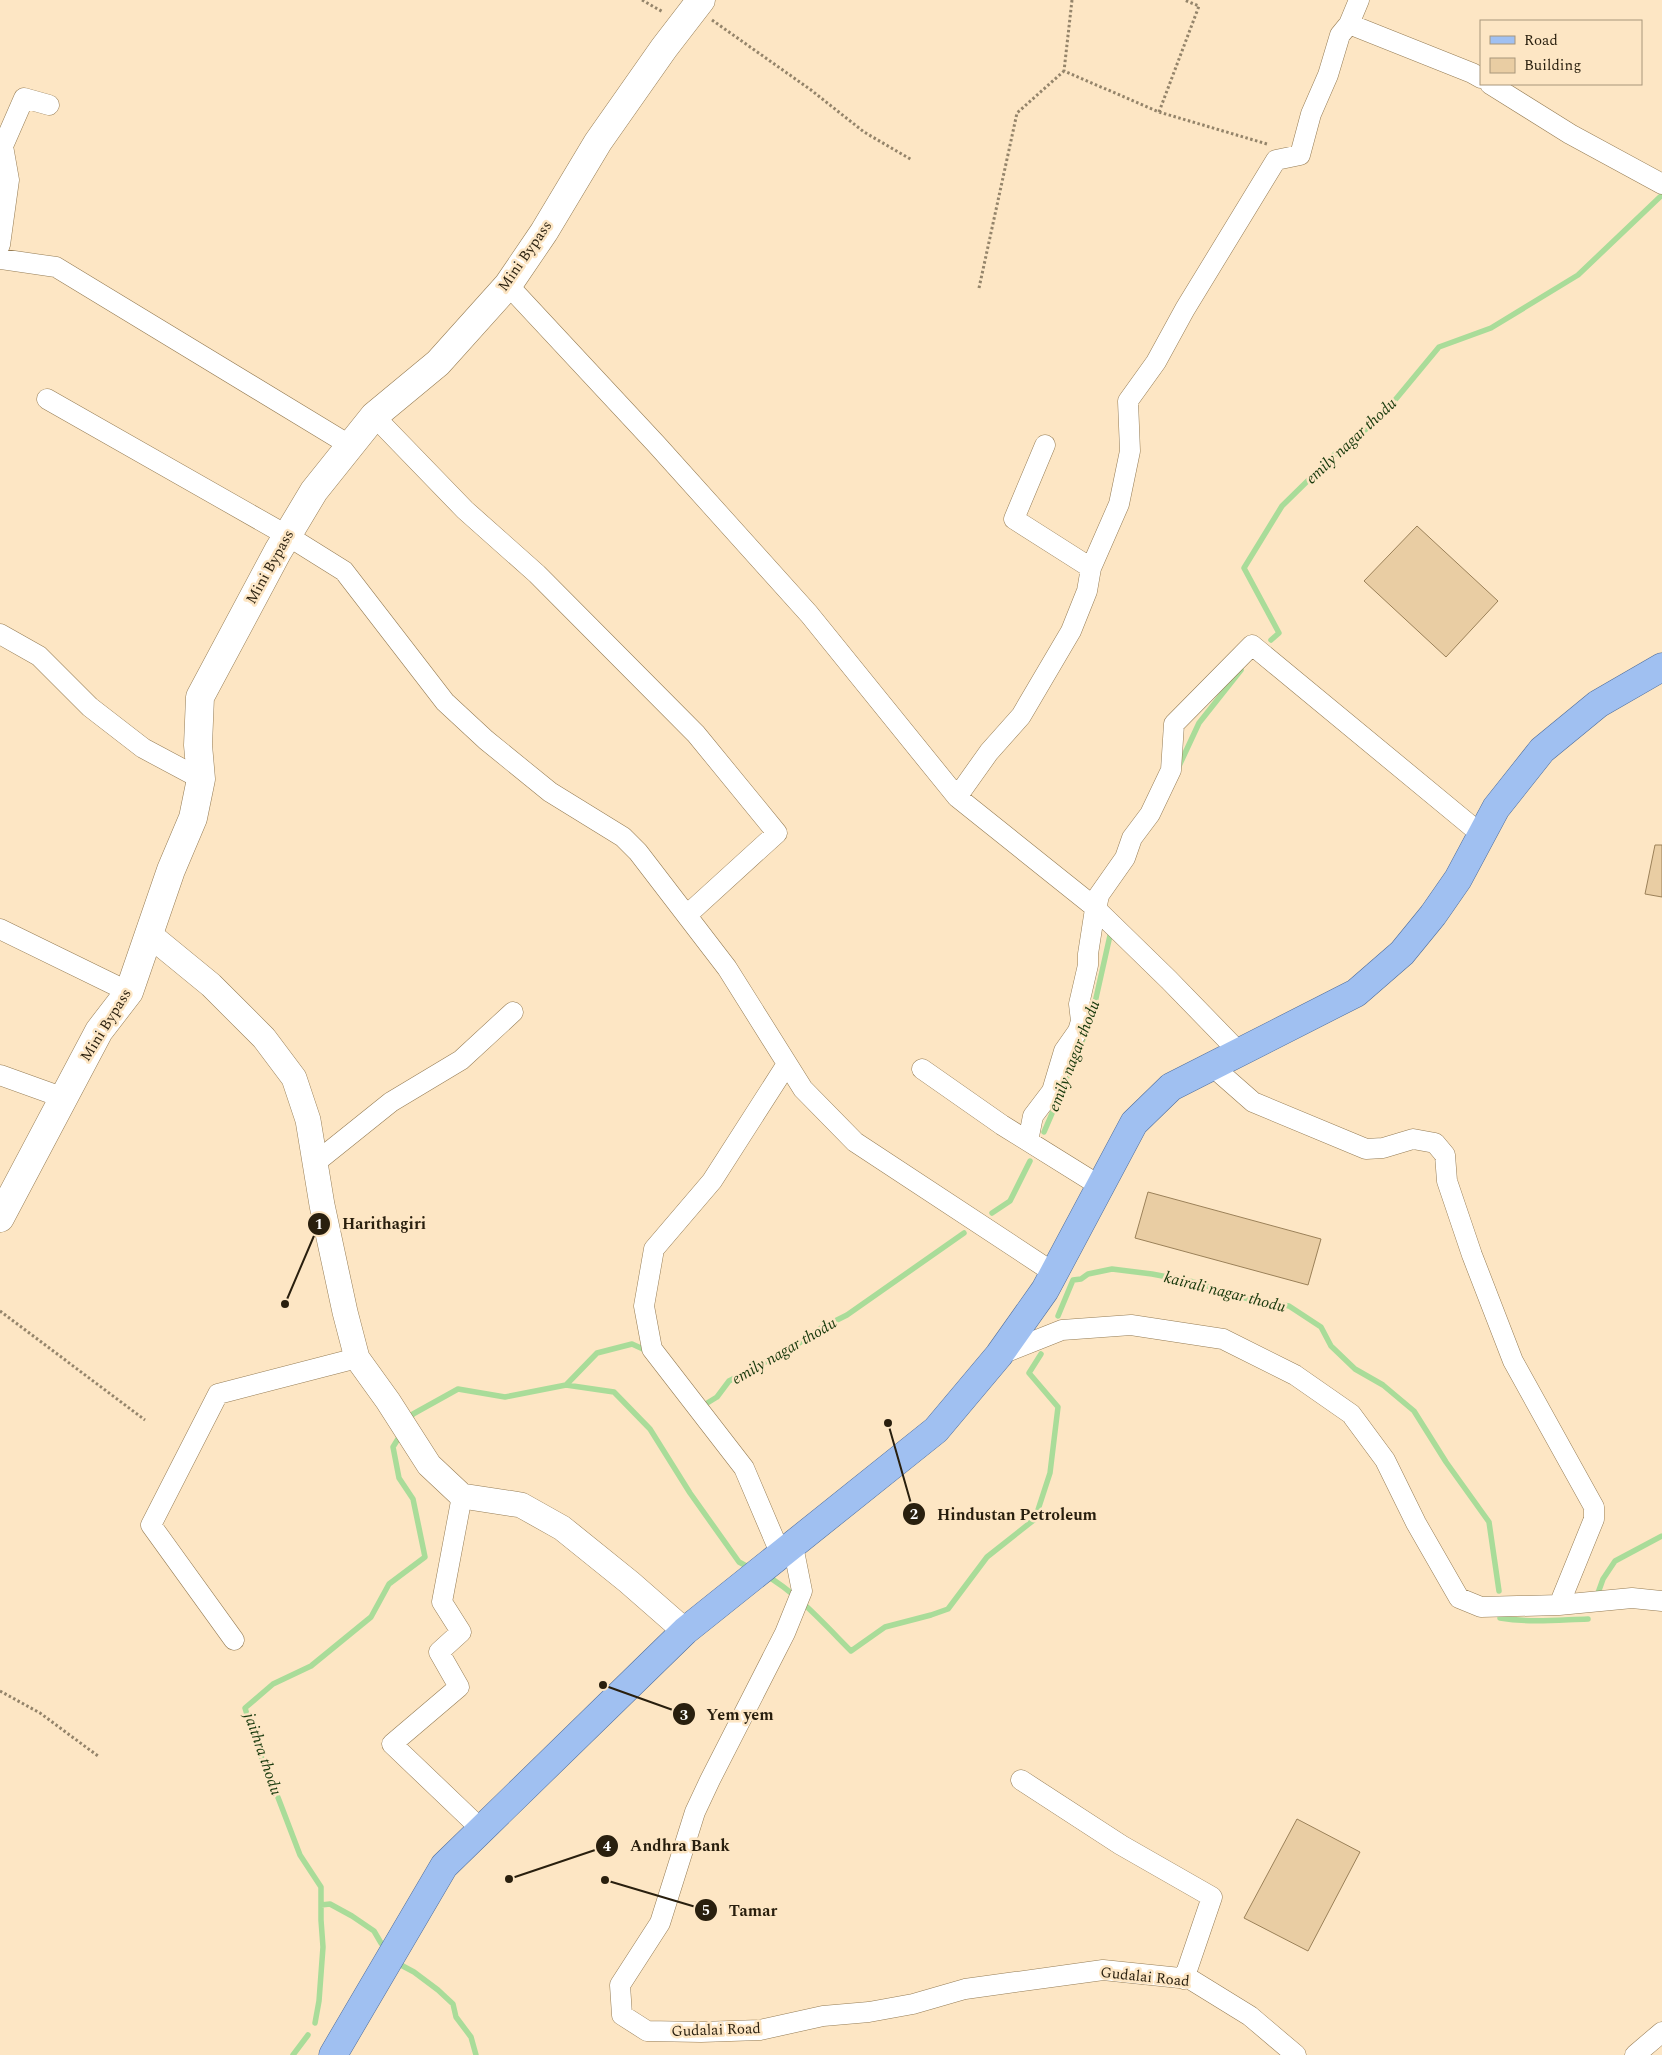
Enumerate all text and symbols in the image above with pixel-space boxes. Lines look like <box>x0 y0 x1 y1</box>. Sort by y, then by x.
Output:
legend <box>1480 20 1642 85</box>
text: Road <box>1524 29 1558 52</box>
text: Building <box>1524 54 1581 77</box>
street label: Mini Bypass <box>492 216 558 296</box>
water label: emily nagar thodu <box>1300 392 1403 490</box>
street label: Mini Bypass <box>240 526 300 608</box>
street label: Mini Bypass <box>75 984 137 1066</box>
water label: emily nagar thodu <box>1042 996 1107 1115</box>
callout: Harithagiri <box>307 1208 436 1239</box>
text: Harithagiri <box>342 1212 426 1236</box>
text: 1 <box>315 1213 323 1236</box>
water label: kairali nagar thodu <box>1162 1265 1289 1319</box>
water label: emily nagar thodu <box>727 1311 842 1391</box>
callout: Hindustan Petroleum <box>902 1499 1107 1530</box>
text: 2 <box>910 1503 918 1526</box>
text: Hindustan Petroleum <box>937 1503 1098 1527</box>
callout: Yem yem <box>672 1699 784 1730</box>
text: Yem yem <box>706 1703 774 1727</box>
text: 3 <box>680 1704 688 1727</box>
water label: jaithra thodu <box>237 1708 288 1799</box>
callout: Andhra Bank <box>595 1830 740 1861</box>
text: Andhra Bank <box>630 1834 730 1858</box>
text: 4 <box>603 1835 612 1858</box>
callout: Tamar <box>693 1895 787 1926</box>
text: 5 <box>702 1899 710 1922</box>
text: Tamar <box>729 1899 777 1923</box>
street label: Gudalai Road <box>1099 1961 1191 1993</box>
street label: Gudalai Road <box>671 2017 761 2043</box>

